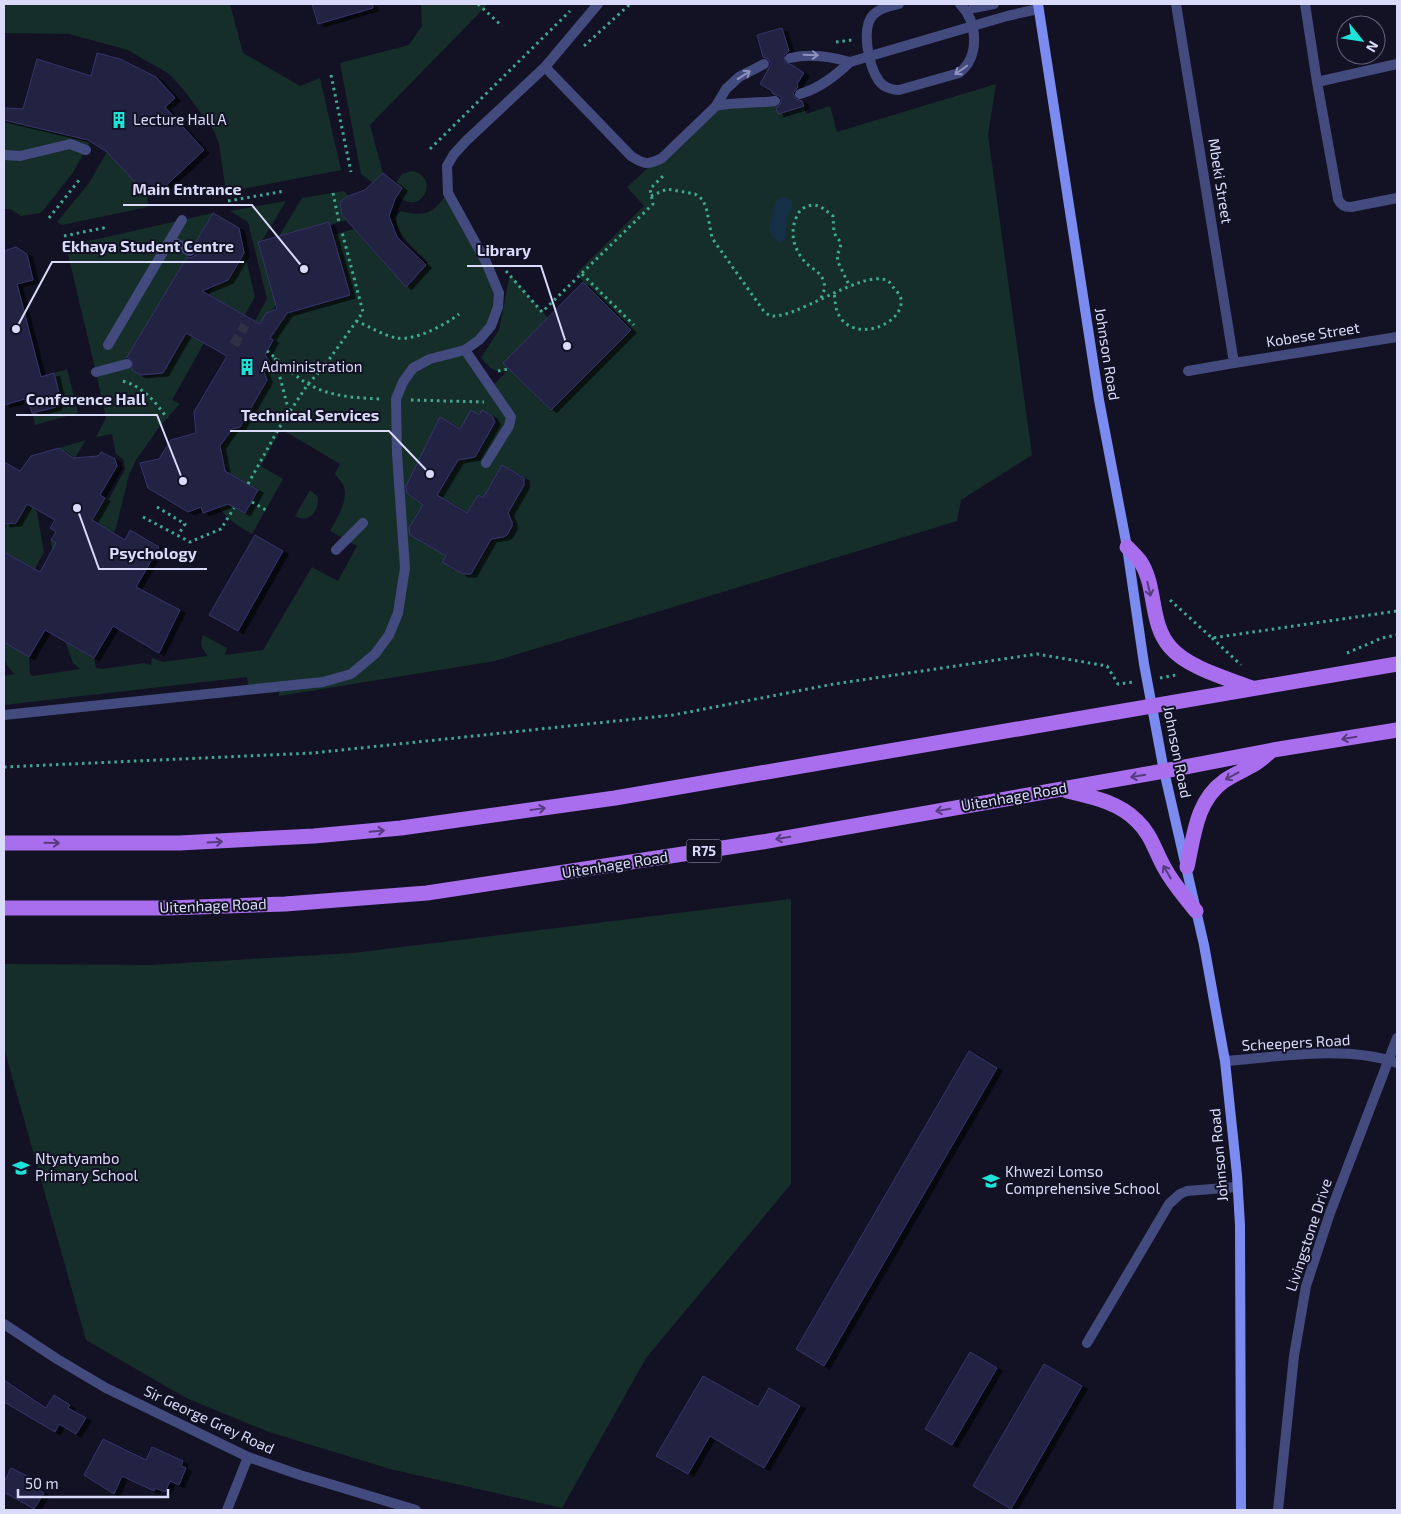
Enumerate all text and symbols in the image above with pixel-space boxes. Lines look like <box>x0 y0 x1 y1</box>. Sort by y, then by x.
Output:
north arrow <box>1336 15 1386 65</box>
text: N <box>1363 38 1383 55</box>
one-way arrow <box>803 51 819 60</box>
one-way arrow <box>954 65 968 75</box>
one-way arrow <box>737 69 751 80</box>
building icon: Lecture Hall A <box>109 110 129 130</box>
place label: Lecture Hall A <box>133 110 227 128</box>
street label: Mbeki Street <box>1205 137 1237 225</box>
callout: Main Entrance <box>123 174 252 205</box>
text: Main Entrance <box>132 179 242 198</box>
callout: Ekhaya Student Centre <box>52 231 244 262</box>
callout: Library <box>467 235 541 266</box>
text: Ekhaya Student Centre <box>62 236 234 256</box>
text: Library <box>477 240 531 260</box>
street label: Johnson Road <box>1092 306 1124 402</box>
street label: Kobese Street <box>1265 318 1361 350</box>
building icon: Administration <box>237 357 257 377</box>
place label: Administration <box>261 357 362 375</box>
callout: Conference Hall <box>16 384 157 415</box>
text: Conference Hall <box>26 389 147 408</box>
callout: Technical Services <box>230 400 389 431</box>
text: Technical Services <box>241 405 379 424</box>
callout: Psychology <box>99 538 207 569</box>
text: Psychology <box>109 543 197 563</box>
one-way arrow <box>1145 580 1154 596</box>
street label: Johnson Road <box>1160 704 1196 800</box>
one-way arrow <box>1342 733 1358 743</box>
one-way arrow <box>1225 771 1240 781</box>
one-way arrow <box>1130 772 1146 782</box>
street label: Uitenhage Road <box>959 778 1068 814</box>
one-way arrow <box>530 804 546 814</box>
one-way arrow <box>935 805 951 815</box>
one-way arrow <box>369 826 385 835</box>
one-way arrow <box>775 833 791 843</box>
one-way arrow <box>207 837 223 846</box>
one-way arrow <box>44 838 60 848</box>
road number: R75 <box>686 839 722 862</box>
street label: Uitenhage Road <box>560 847 669 881</box>
one-way arrow <box>1161 866 1171 880</box>
street label: Uitenhage Road <box>159 894 267 916</box>
street label: Scheepers Road <box>1241 1030 1351 1054</box>
street label: Johnson Road <box>1205 1108 1231 1203</box>
place label: Ntyatyambo Primary School <box>35 1149 138 1184</box>
school or university icon: Ntyatyambo Primary School <box>11 1158 31 1178</box>
place label: Khwezi Lomso Comprehensive School <box>1005 1162 1160 1197</box>
school or university icon: Khwezi Lomso Comprehensive School <box>981 1171 1001 1191</box>
street label: Livingstone Drive <box>1281 1176 1335 1293</box>
street label: Sir George Grey Road <box>141 1381 277 1457</box>
scale bar <box>18 1466 168 1498</box>
text: 50 m <box>25 1474 59 1492</box>

